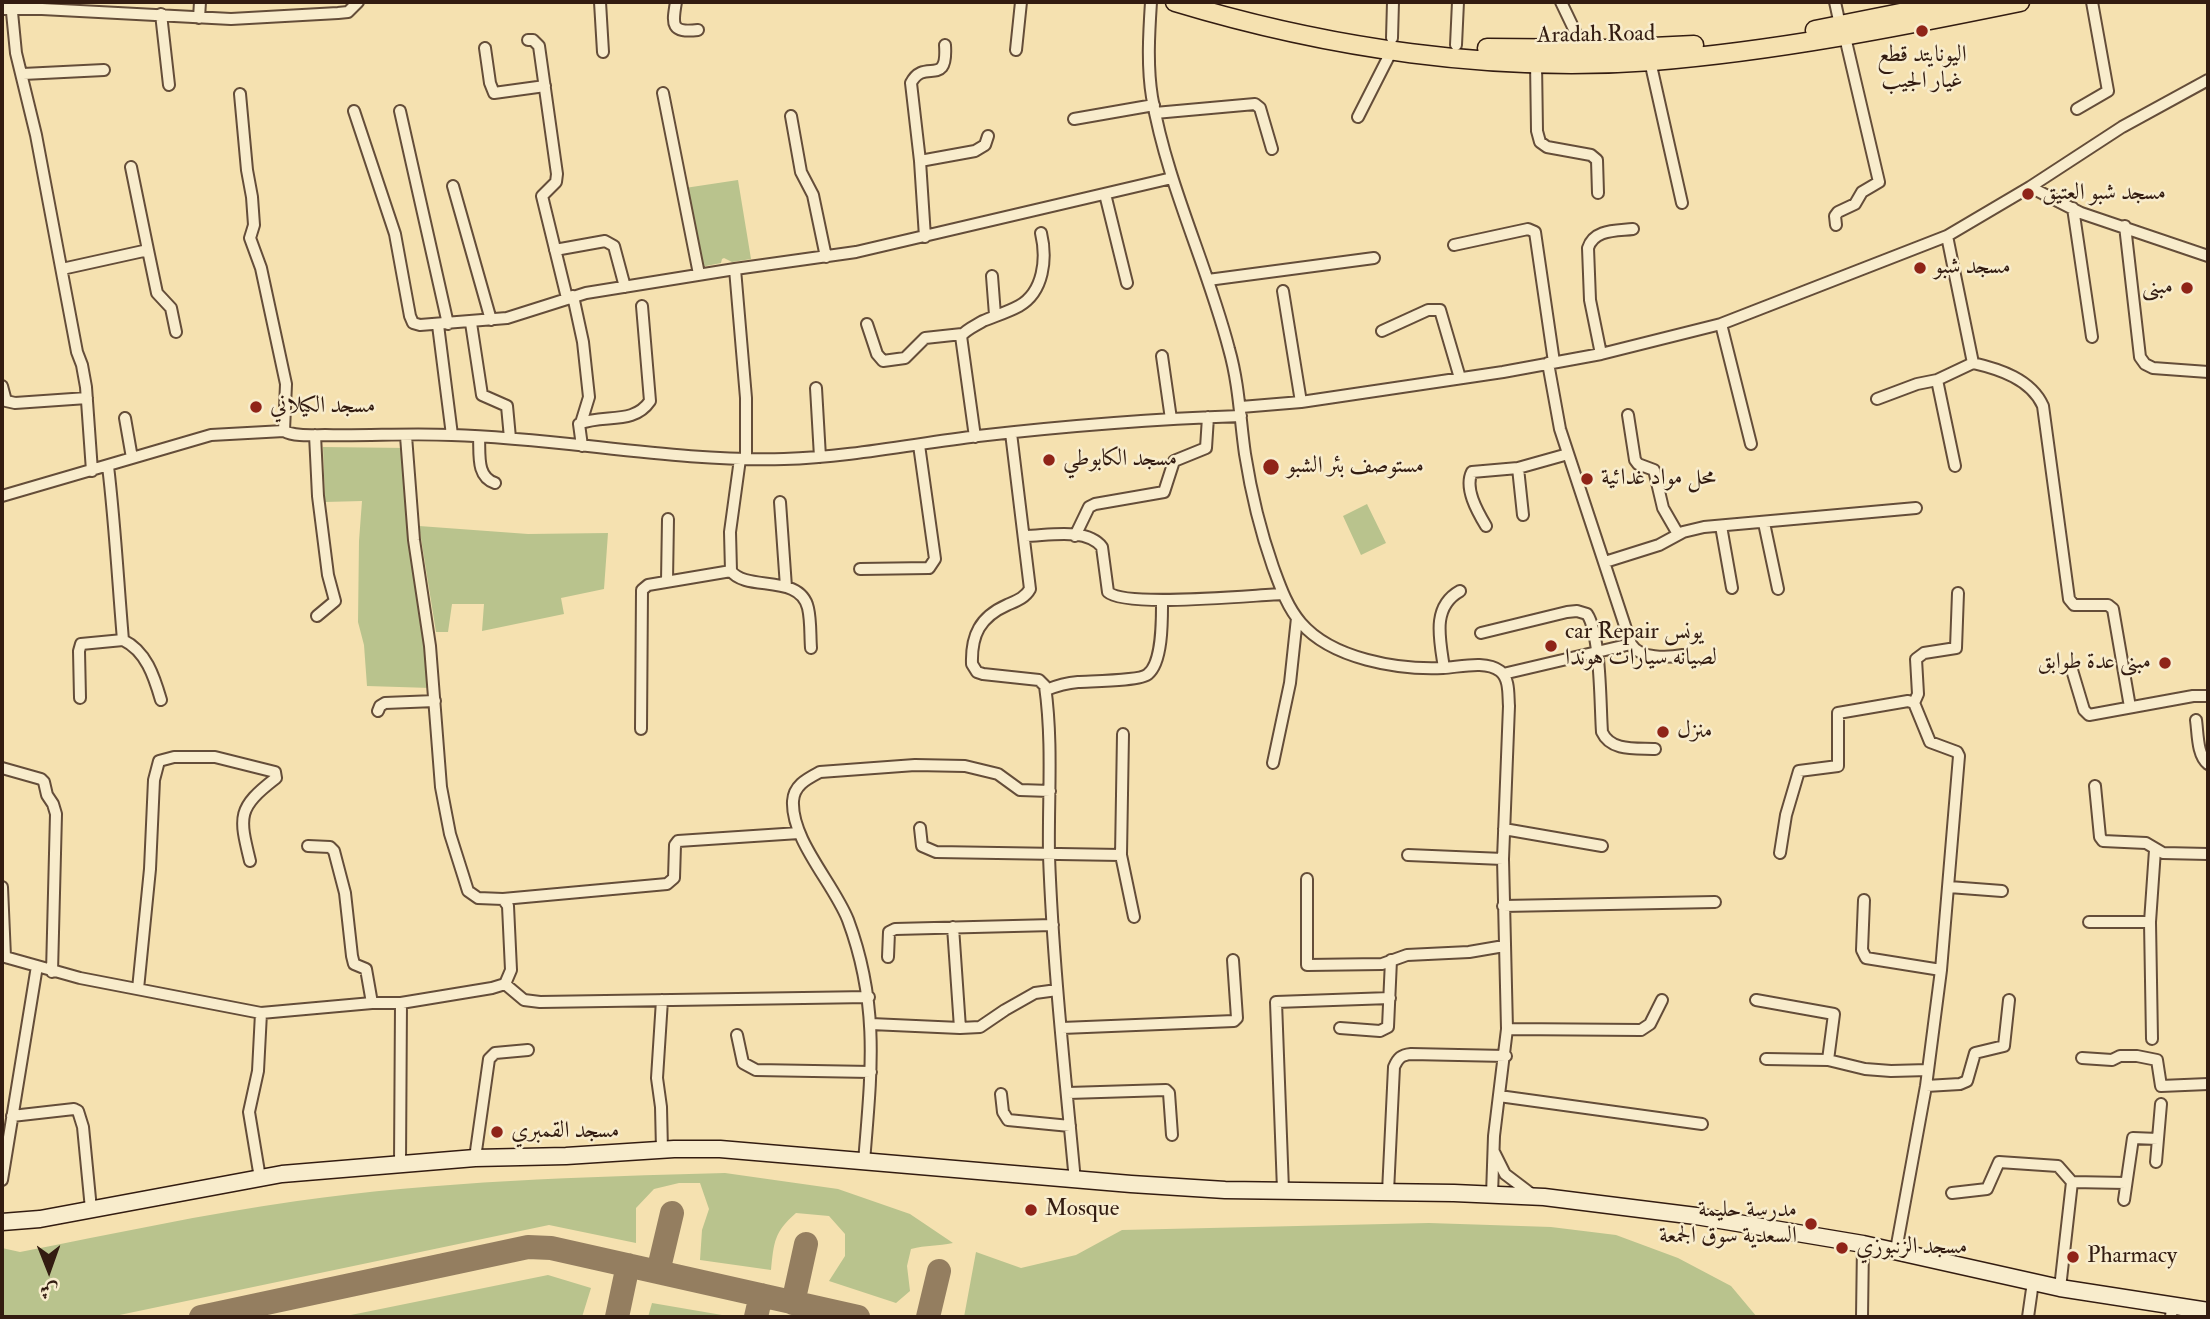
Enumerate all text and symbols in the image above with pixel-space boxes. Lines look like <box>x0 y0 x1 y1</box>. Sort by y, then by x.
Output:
street label: Aradah Road <box>1537 21 1655 51</box>
marker: اليونايتد قطع غيار الجيب <box>1914 23 1930 39</box>
place label: اليونايتد قطع غيار الجيب <box>1877 42 1967 96</box>
place label: مسجد شبو العتيق <box>2042 180 2166 208</box>
marker: مسجد شبو العتيق <box>2020 186 2036 202</box>
place label: مسجد شبو <box>1934 254 2011 282</box>
marker: مسجد شبو <box>1912 260 1928 276</box>
place label: مبنى <box>2142 274 2173 302</box>
marker: مبنى <box>2179 280 2195 296</box>
place label: مسجد الكيلاني <box>270 393 375 421</box>
marker: مسجد الكيلاني <box>248 399 264 415</box>
place label: مسجد الكابوطي <box>1063 446 1177 474</box>
marker: مسجد الكابوطي <box>1041 452 1057 468</box>
place label: مستوصف بئر الشبو <box>1287 453 1424 481</box>
marker: مستوصف بئر الشبو <box>1261 457 1281 477</box>
place label: محل مواد غدائية <box>1601 465 1716 493</box>
marker: محل مواد غدائية <box>1579 471 1595 487</box>
place label: car Repair يونس لصيانه سيارات هوندا <box>1565 619 1717 673</box>
marker: car Repair يونس لصيانه سيارات هوندا <box>1543 638 1559 654</box>
place label: مبنى عدة طوابق <box>2037 649 2151 677</box>
marker: مبنى عدة طوابق <box>2157 655 2173 671</box>
place label: منزل <box>1677 718 1712 746</box>
marker: منزل <box>1655 724 1671 740</box>
place label: مسجد القمبري <box>511 1118 620 1146</box>
marker: مسجد القمبري <box>489 1124 505 1140</box>
place label: Mosque <box>1045 1196 1119 1224</box>
place label: مدرسة حليمة السعدية سوق الجمعة <box>1659 1197 1797 1251</box>
marker: Mosque <box>1023 1202 1039 1218</box>
marker: مدرسة حليمة السعدية سوق الجمعة <box>1803 1216 1819 1232</box>
place label: مسجد الزنبوزي <box>1856 1234 1967 1262</box>
north arrow <box>14 1235 84 1305</box>
marker: مسجد الزنبوزي <box>1834 1240 1850 1256</box>
place label: Pharmacy <box>2087 1243 2177 1271</box>
marker: Pharmacy <box>2065 1249 2081 1265</box>
text: ش <box>40 1279 59 1303</box>

